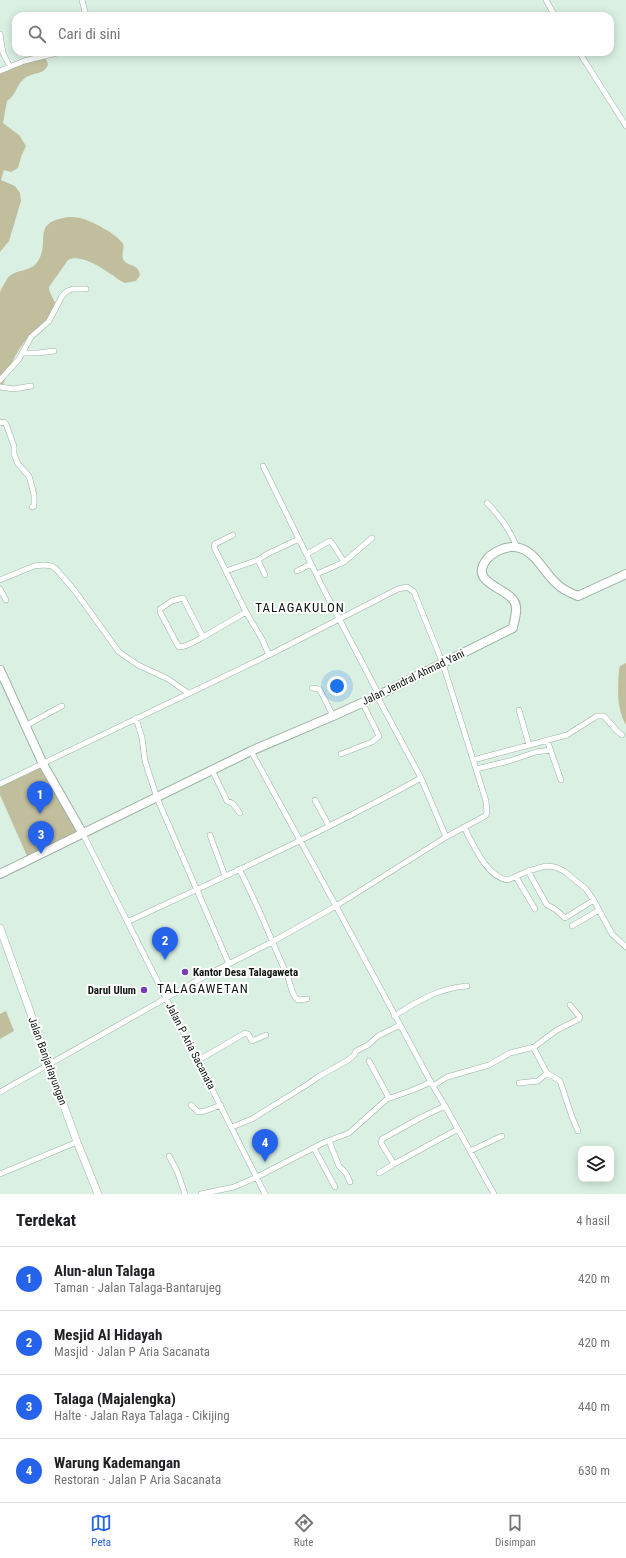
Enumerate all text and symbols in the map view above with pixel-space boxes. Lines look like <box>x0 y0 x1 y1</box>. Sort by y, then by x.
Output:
search box <box>12 12 614 56</box>
icon: search <box>26 23 48 45</box>
text: Cari di sini <box>58 25 120 43</box>
district label: TALAGAKULON <box>255 600 345 615</box>
street label: Jalan Jendral Ahmad Yani <box>360 647 467 708</box>
your location <box>327 676 347 696</box>
pin: 1 <box>27 781 53 814</box>
pin: 3 <box>28 821 54 854</box>
pin: 2 <box>152 927 178 960</box>
place label: Kantor Desa Talagaweta <box>193 966 298 979</box>
marker: Kantor Desa Talagaweta <box>180 967 190 977</box>
district label: TALAGAWETAN <box>157 981 249 996</box>
place label: Darul Ulum <box>88 984 136 997</box>
marker: Darul Ulum <box>139 985 149 995</box>
street label: Jalan P Aria Sacanata <box>163 1001 218 1092</box>
street label: Jalan Banjarlayungan <box>26 1015 70 1107</box>
pin: 4 <box>252 1129 278 1162</box>
map controls <box>578 1146 614 1182</box>
button: layers <box>578 1146 614 1182</box>
text: Terdekat <box>16 1210 76 1230</box>
text: 4 hasil <box>576 1213 610 1228</box>
text: Alun-alun Talaga <box>54 1262 155 1280</box>
text: 1 <box>26 1271 32 1286</box>
text: 420 m <box>578 1271 610 1286</box>
text: Taman · Jalan Talaga-Bantarujeg <box>54 1280 221 1295</box>
text: Mesjid Al Hidayah <box>54 1326 162 1344</box>
text: 2 <box>26 1335 32 1350</box>
text: 420 m <box>578 1335 610 1350</box>
text: Masjid · Jalan P Aria Sacanata <box>54 1344 210 1359</box>
text: Talaga (Majalengka) <box>54 1390 176 1408</box>
text: 3 <box>26 1399 32 1414</box>
text: 440 m <box>578 1399 610 1414</box>
text: Halte · Jalan Raya Talaga - Cikijing <box>54 1408 230 1423</box>
text: Warung Kademangan <box>54 1454 180 1472</box>
text: 4 <box>26 1463 32 1478</box>
text: 630 m <box>578 1463 610 1478</box>
text: Restoran · Jalan P Aria Sacanata <box>54 1472 221 1487</box>
tab: Peta <box>90 1512 112 1549</box>
tab: Rute <box>293 1512 315 1549</box>
tab: Disimpan <box>495 1512 536 1549</box>

